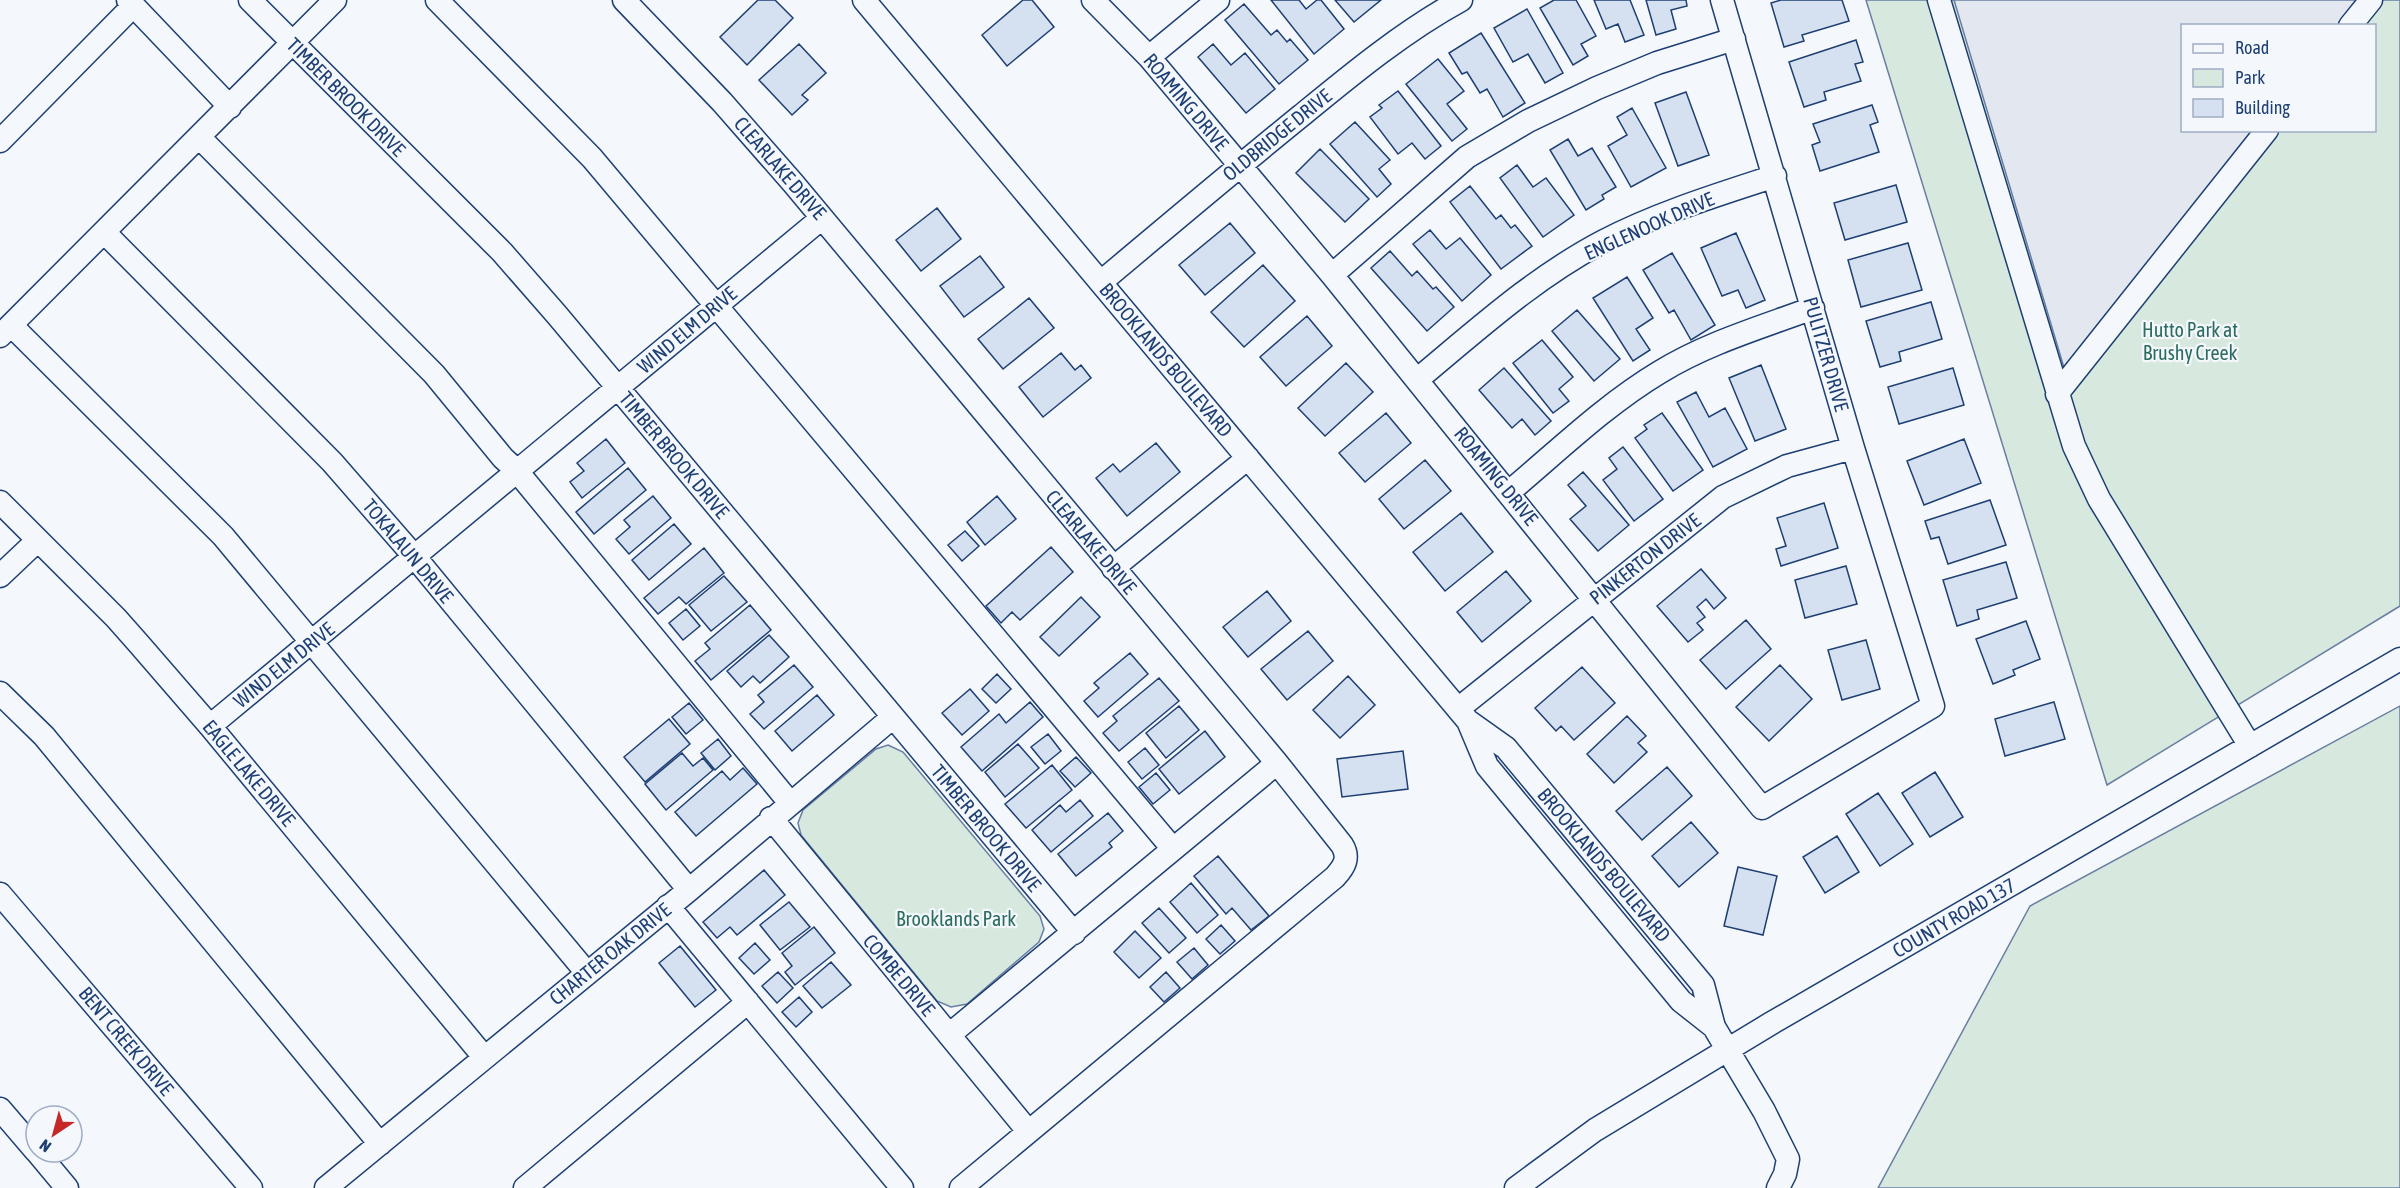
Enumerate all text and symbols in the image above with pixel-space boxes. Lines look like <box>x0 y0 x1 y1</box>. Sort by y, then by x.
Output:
legend <box>2181 24 2376 132</box>
street label: TIMBER BROOK DRIVE <box>282 33 411 161</box>
text: Road <box>2235 37 2269 58</box>
street label: ROAMING DRIVE <box>1139 48 1234 155</box>
text: Park <box>2235 67 2265 88</box>
street label: OLDBRIDGE DRIVE <box>1218 84 1336 185</box>
text: Building <box>2235 97 2290 118</box>
street label: CLEARLAKE DRIVE <box>730 112 831 224</box>
street label: ENGLENOOK DRIVE <box>1580 186 1718 264</box>
street label: BROOKLANDS BOULEVARD <box>1095 278 1237 441</box>
street label: WIND ELM DRIVE <box>632 281 741 378</box>
street label: PULITZER DRIVE <box>1799 294 1854 414</box>
park label: Hutto Park at Brushy Creek <box>2142 318 2238 364</box>
street label: TIMBER BROOK DRIVE <box>615 387 734 523</box>
street label: ROAMING DRIVE <box>1450 422 1543 530</box>
street label: CLEARLAKE DRIVE <box>1041 485 1142 599</box>
street label: TOKALAUN DRIVE <box>358 494 459 608</box>
street label: PINKERTON DRIVE <box>1585 508 1705 609</box>
street label: WIND ELM DRIVE <box>229 617 339 712</box>
street label: EAGLE LAKE DRIVE <box>198 715 301 831</box>
street label: TIMBER BROOK DRIVE <box>927 760 1046 896</box>
street label: BROOKLANDS BOULEVARD <box>1533 783 1675 946</box>
street label: COUNTY ROAD 137 <box>1888 873 2019 962</box>
street label: CHARTER OAK DRIVE <box>545 897 675 1009</box>
park label: Brooklands Park <box>896 907 1016 930</box>
street label: COMBE DRIVE <box>859 929 940 1020</box>
street label: BENT CREEK DRIVE <box>74 982 179 1100</box>
north arrow <box>24 1104 84 1164</box>
text: N <box>36 1136 54 1156</box>

